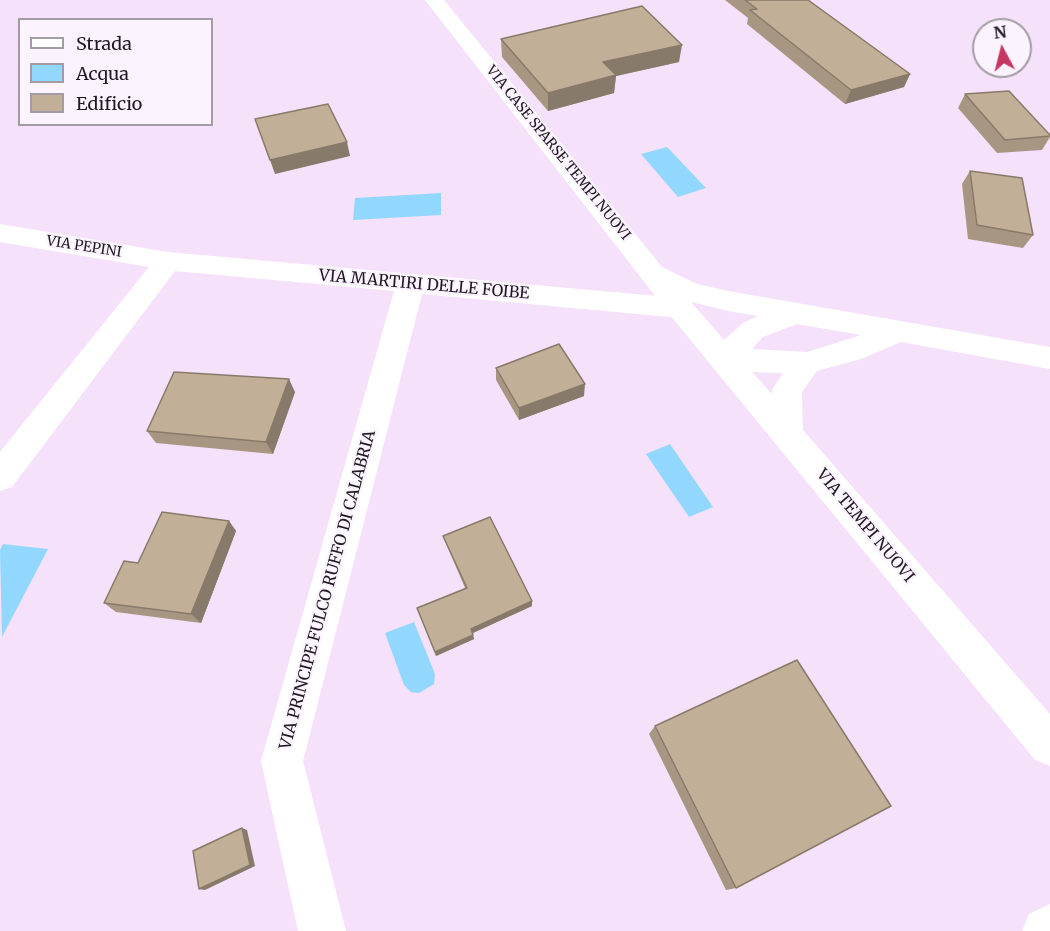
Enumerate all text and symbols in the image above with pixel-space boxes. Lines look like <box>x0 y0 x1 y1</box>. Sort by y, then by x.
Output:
legend <box>18 18 213 126</box>
north arrow <box>972 18 1032 78</box>
text: N <box>993 21 1008 43</box>
text: Strada <box>76 32 132 55</box>
text: Acqua <box>76 62 129 85</box>
street label: VIA CASE SPARSE TEMPI NUOVI <box>482 62 634 244</box>
text: Edificio <box>76 92 142 115</box>
street label: VIA PEPINI <box>45 233 123 261</box>
street label: VIA MARTIRI DELLE FOIBE <box>318 266 530 304</box>
street label: VIA PRINCIPE FULCO RUFFO DI CALABRIA <box>276 428 380 752</box>
street label: VIA TEMPI NUOVI <box>812 465 918 587</box>

